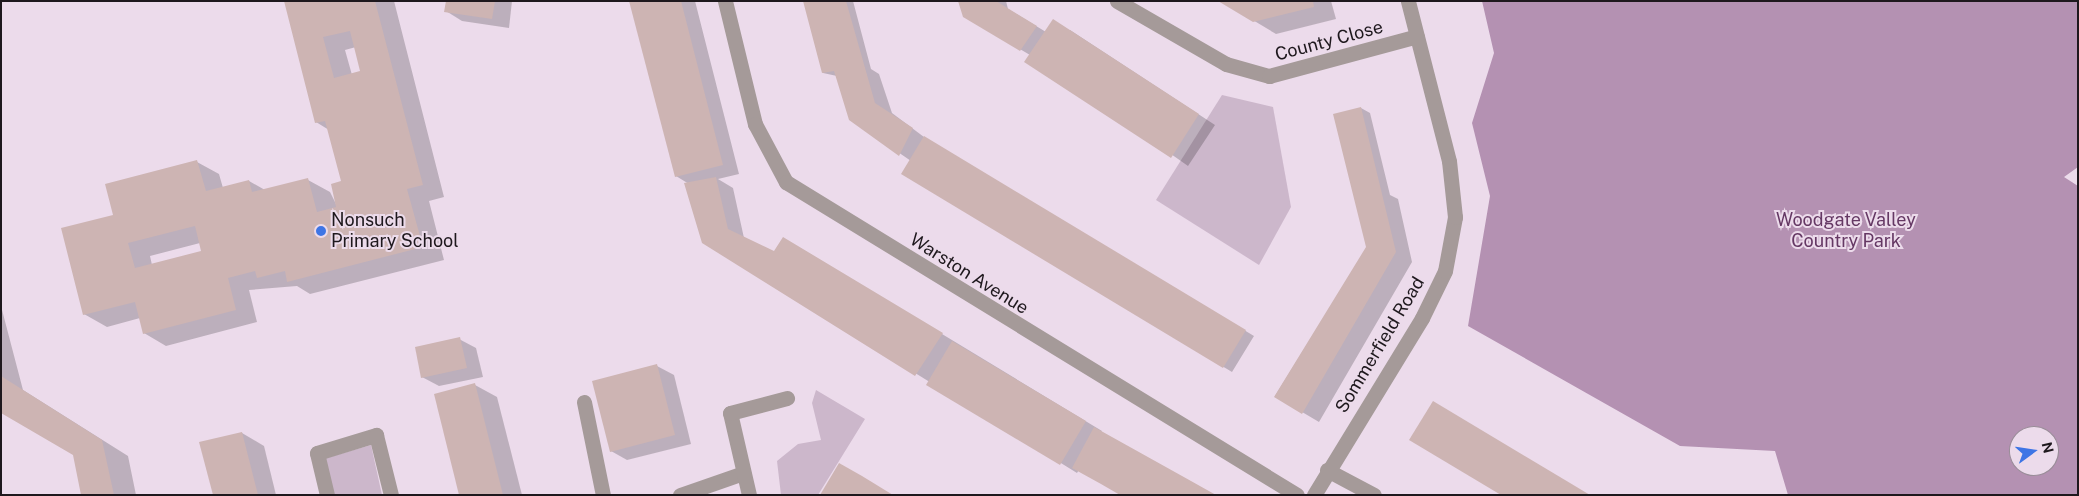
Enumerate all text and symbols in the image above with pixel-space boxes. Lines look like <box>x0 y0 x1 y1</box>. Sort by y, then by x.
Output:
street label: County Close <box>1273 16 1385 66</box>
place label: Nonsuch Primary School <box>331 210 459 252</box>
park label: Woodgate Valley Country Park <box>1776 210 1916 252</box>
marker: Nonsuch Primary School <box>315 225 327 237</box>
street label: Warston Avenue <box>906 229 1032 319</box>
street label: Sommerfield Road <box>1331 273 1429 417</box>
north arrow <box>2009 426 2059 476</box>
text: N <box>2038 440 2057 455</box>

